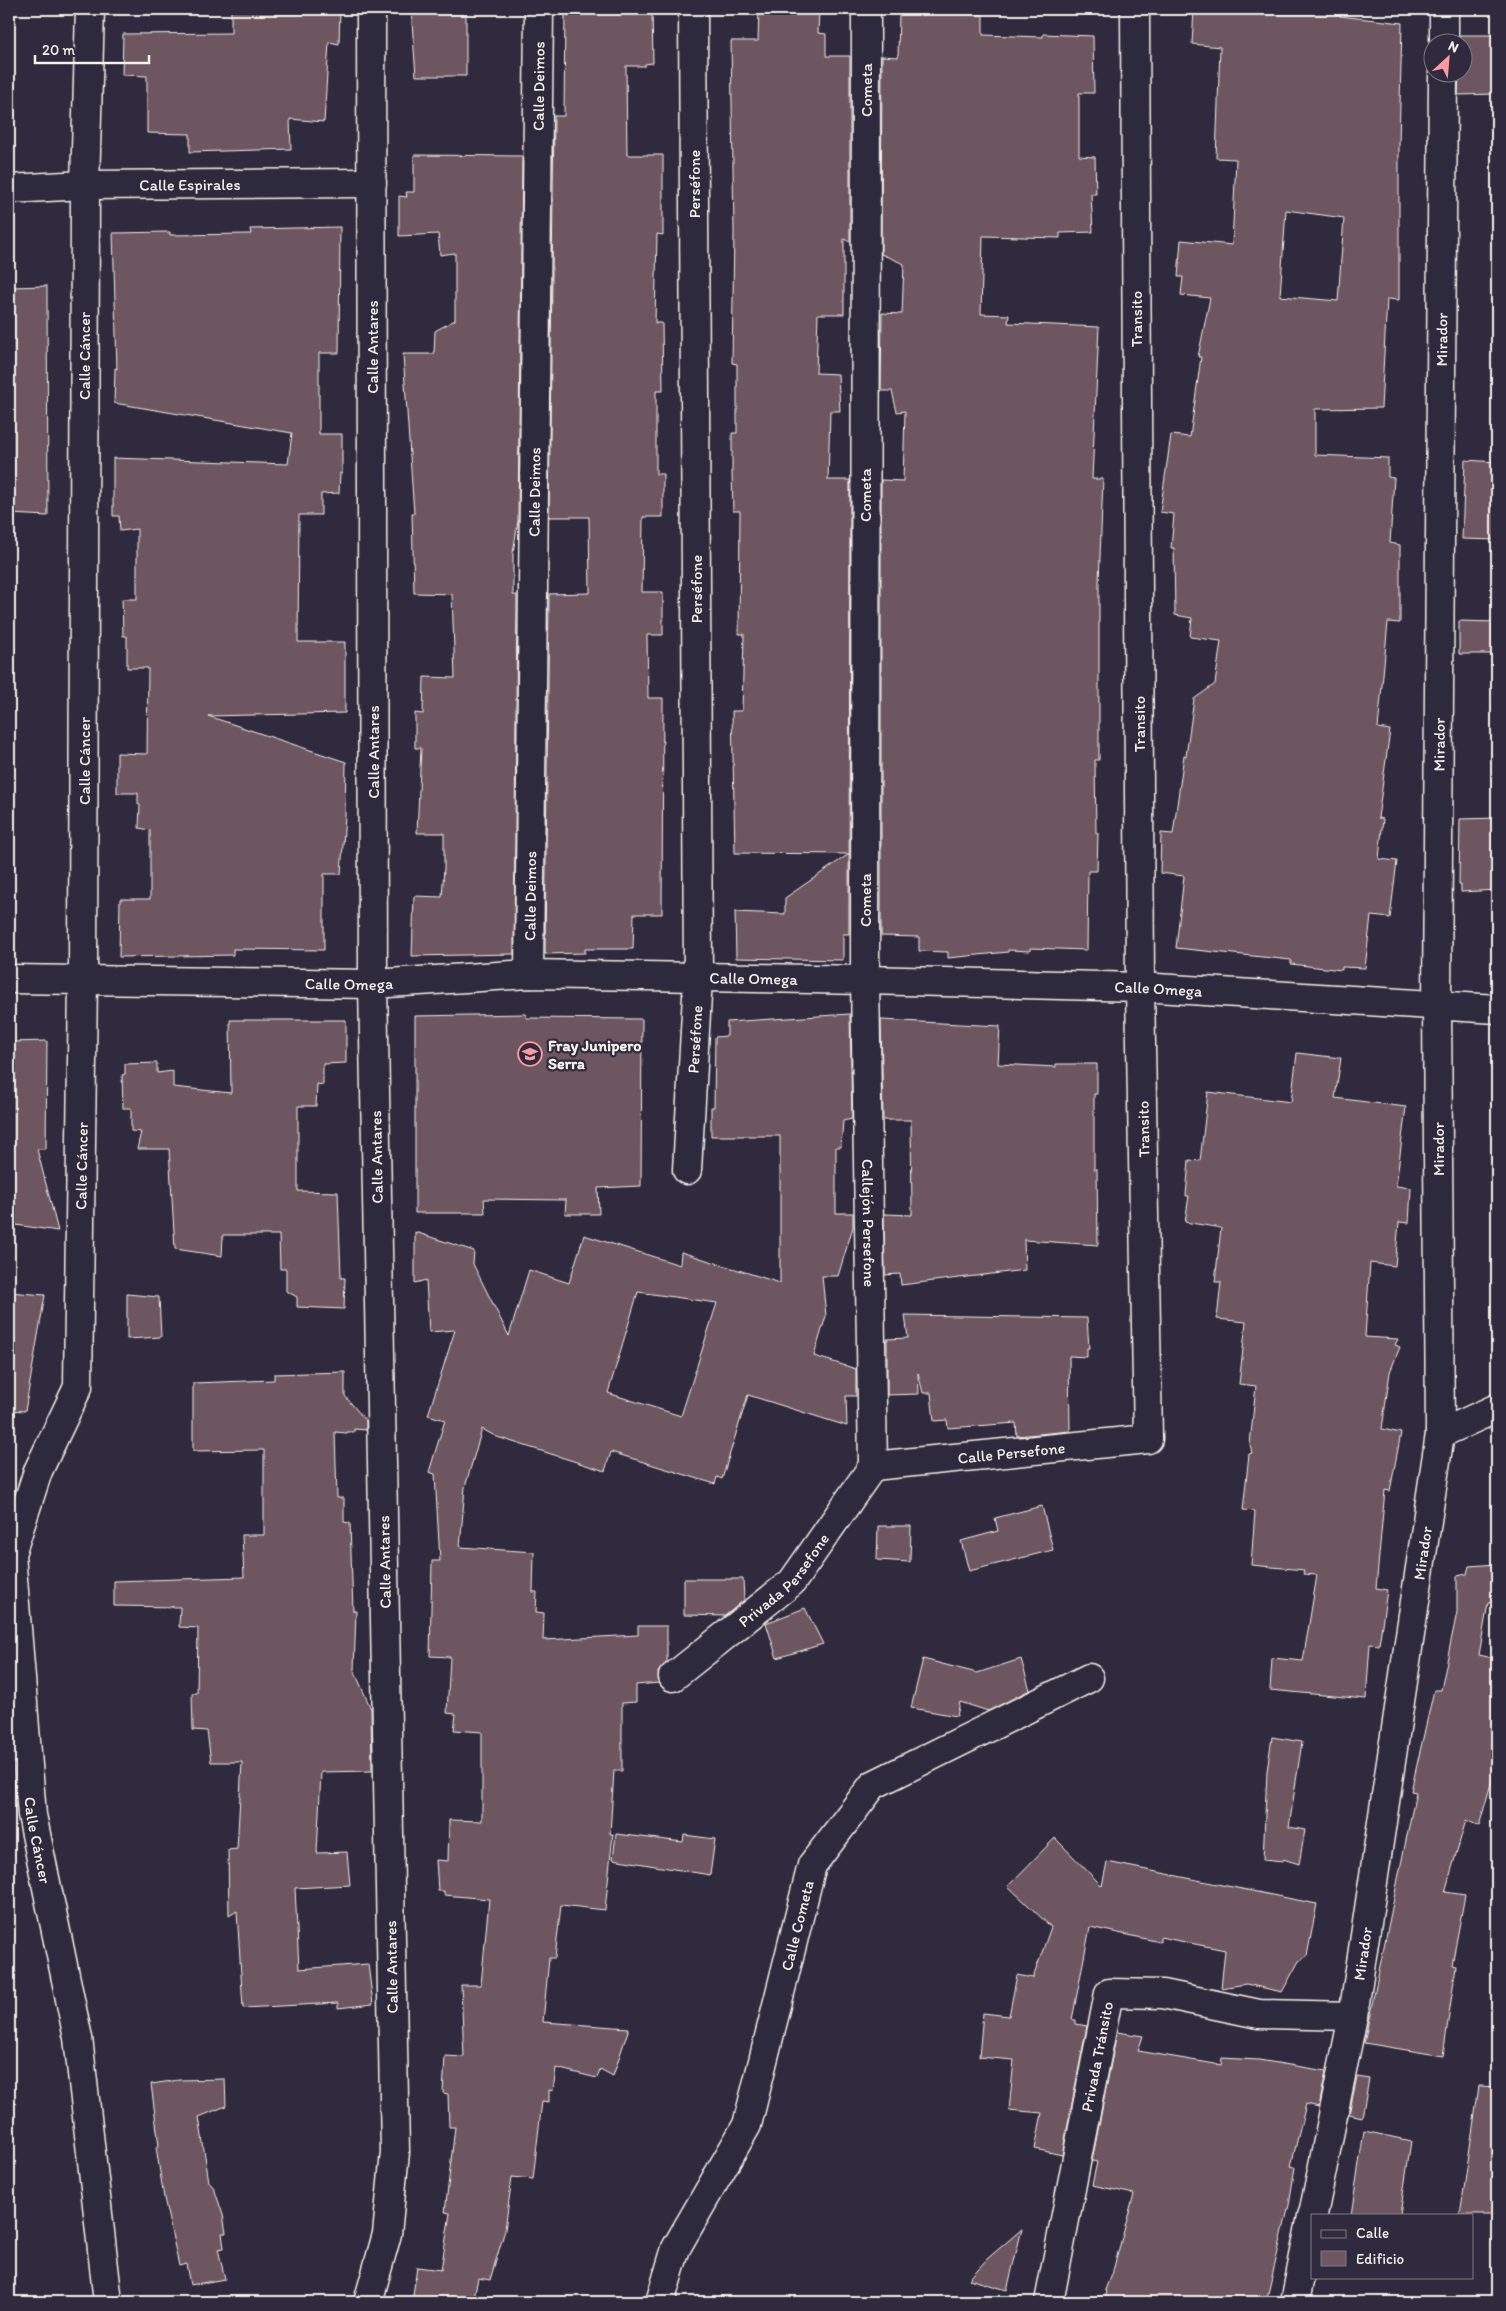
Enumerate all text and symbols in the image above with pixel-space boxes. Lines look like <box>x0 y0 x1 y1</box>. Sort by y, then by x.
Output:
scale bar <box>35 32 149 64</box>
north arrow <box>1424 32 1474 82</box>
text: N <box>1446 37 1461 56</box>
text: 20 m <box>42 41 76 59</box>
street label: Calle Deimos <box>529 41 549 131</box>
street label: Cometa <box>857 62 876 117</box>
street label: Perséfone <box>685 150 704 218</box>
street label: Calle Espirales <box>139 175 241 195</box>
street label: Transito <box>1127 291 1146 347</box>
street label: Calle Antares <box>363 300 382 394</box>
street label: Calle Cáncer <box>75 312 94 400</box>
street label: Mirador <box>1432 312 1451 367</box>
street label: Calle Deimos <box>525 447 544 537</box>
street label: Cometa <box>856 467 875 522</box>
street label: Perséfone <box>687 555 706 623</box>
street label: Transito <box>1130 696 1149 752</box>
street label: Calle Antares <box>364 705 383 799</box>
street label: Calle Cáncer <box>75 717 94 805</box>
street label: Mirador <box>1429 717 1449 772</box>
street label: Calle Deimos <box>520 851 540 941</box>
street label: Cometa <box>856 872 875 927</box>
street label: Calle Omega <box>709 968 799 989</box>
street label: Calle Omega <box>305 974 394 994</box>
street label: Calle Omega <box>1114 977 1204 1001</box>
street label: Perséfone <box>684 1004 706 1074</box>
place label: Fray Junipero Serra <box>548 1036 641 1073</box>
school or university icon: Fray Junipero Serra <box>517 1041 543 1067</box>
street label: Transito <box>1134 1101 1153 1157</box>
street label: Calle Antares <box>366 1110 387 1204</box>
street label: Mirador <box>1429 1121 1448 1176</box>
street label: Calle Cáncer <box>71 1122 92 1210</box>
street label: Callejón Persefone <box>858 1159 879 1288</box>
street label: Calle Persefone <box>957 1438 1066 1468</box>
street label: Calle Antares <box>374 1515 395 1609</box>
street label: Mirador <box>1409 1524 1436 1581</box>
street label: Privada Persefone <box>735 1530 833 1631</box>
street label: Calle Cáncer <box>21 1796 55 1885</box>
street label: Calle Cometa <box>777 1878 818 1973</box>
street label: Calle Antares <box>381 1920 402 2014</box>
street label: Mirador <box>1349 1925 1376 1982</box>
street label: Privada Tránsito <box>1077 2000 1117 2114</box>
legend <box>1311 2214 1474 2278</box>
text: Calle <box>1356 2224 1389 2242</box>
text: Edificio <box>1356 2250 1404 2268</box>

